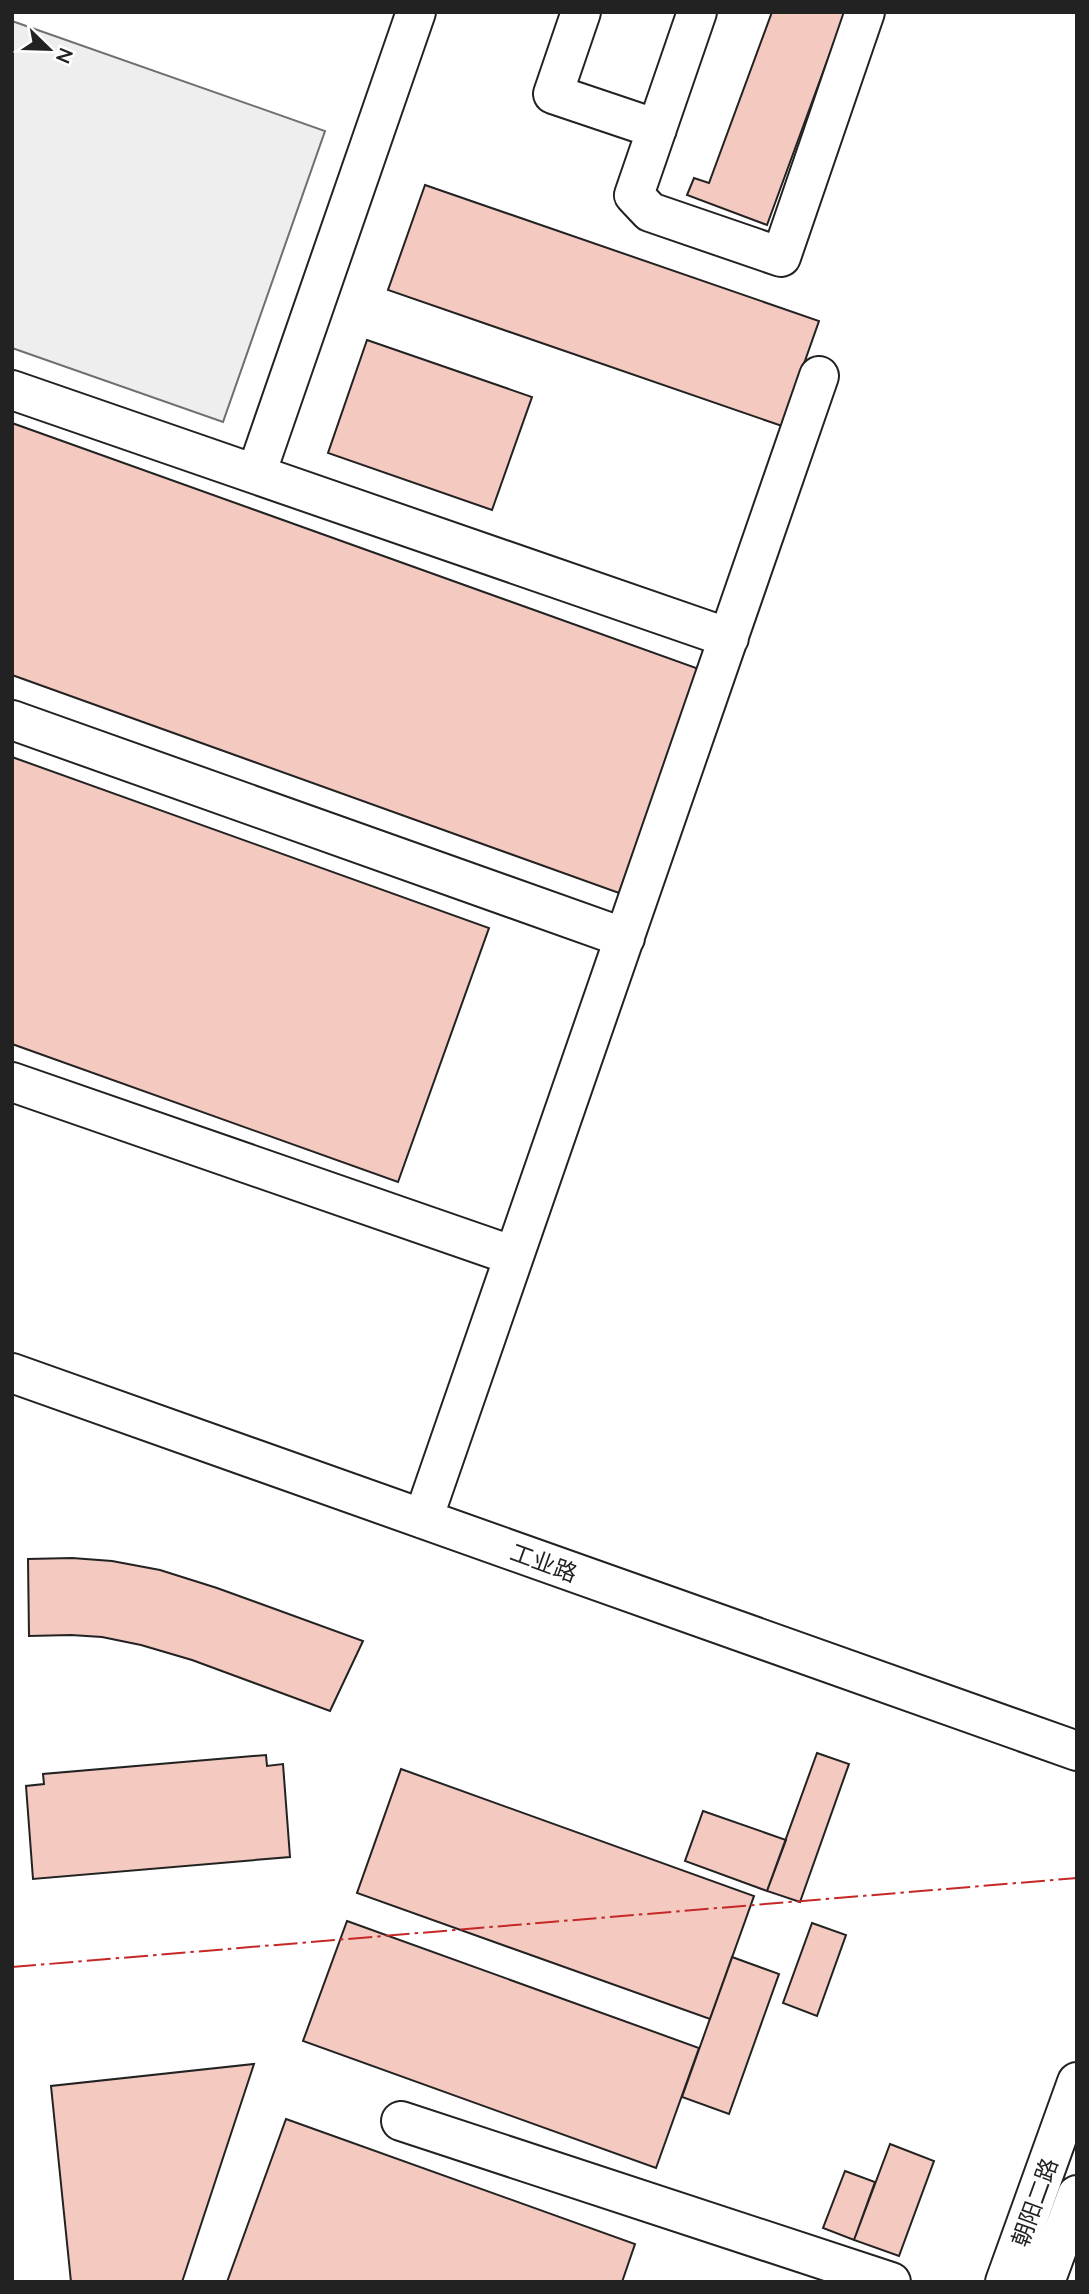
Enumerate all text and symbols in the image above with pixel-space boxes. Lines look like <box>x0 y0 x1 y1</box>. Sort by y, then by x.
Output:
north arrow <box>14 14 84 84</box>
text: N <box>52 45 79 67</box>
street label: 工业路 <box>507 1537 581 1587</box>
street label: 朝阳二路 <box>1005 2154 1063 2250</box>

